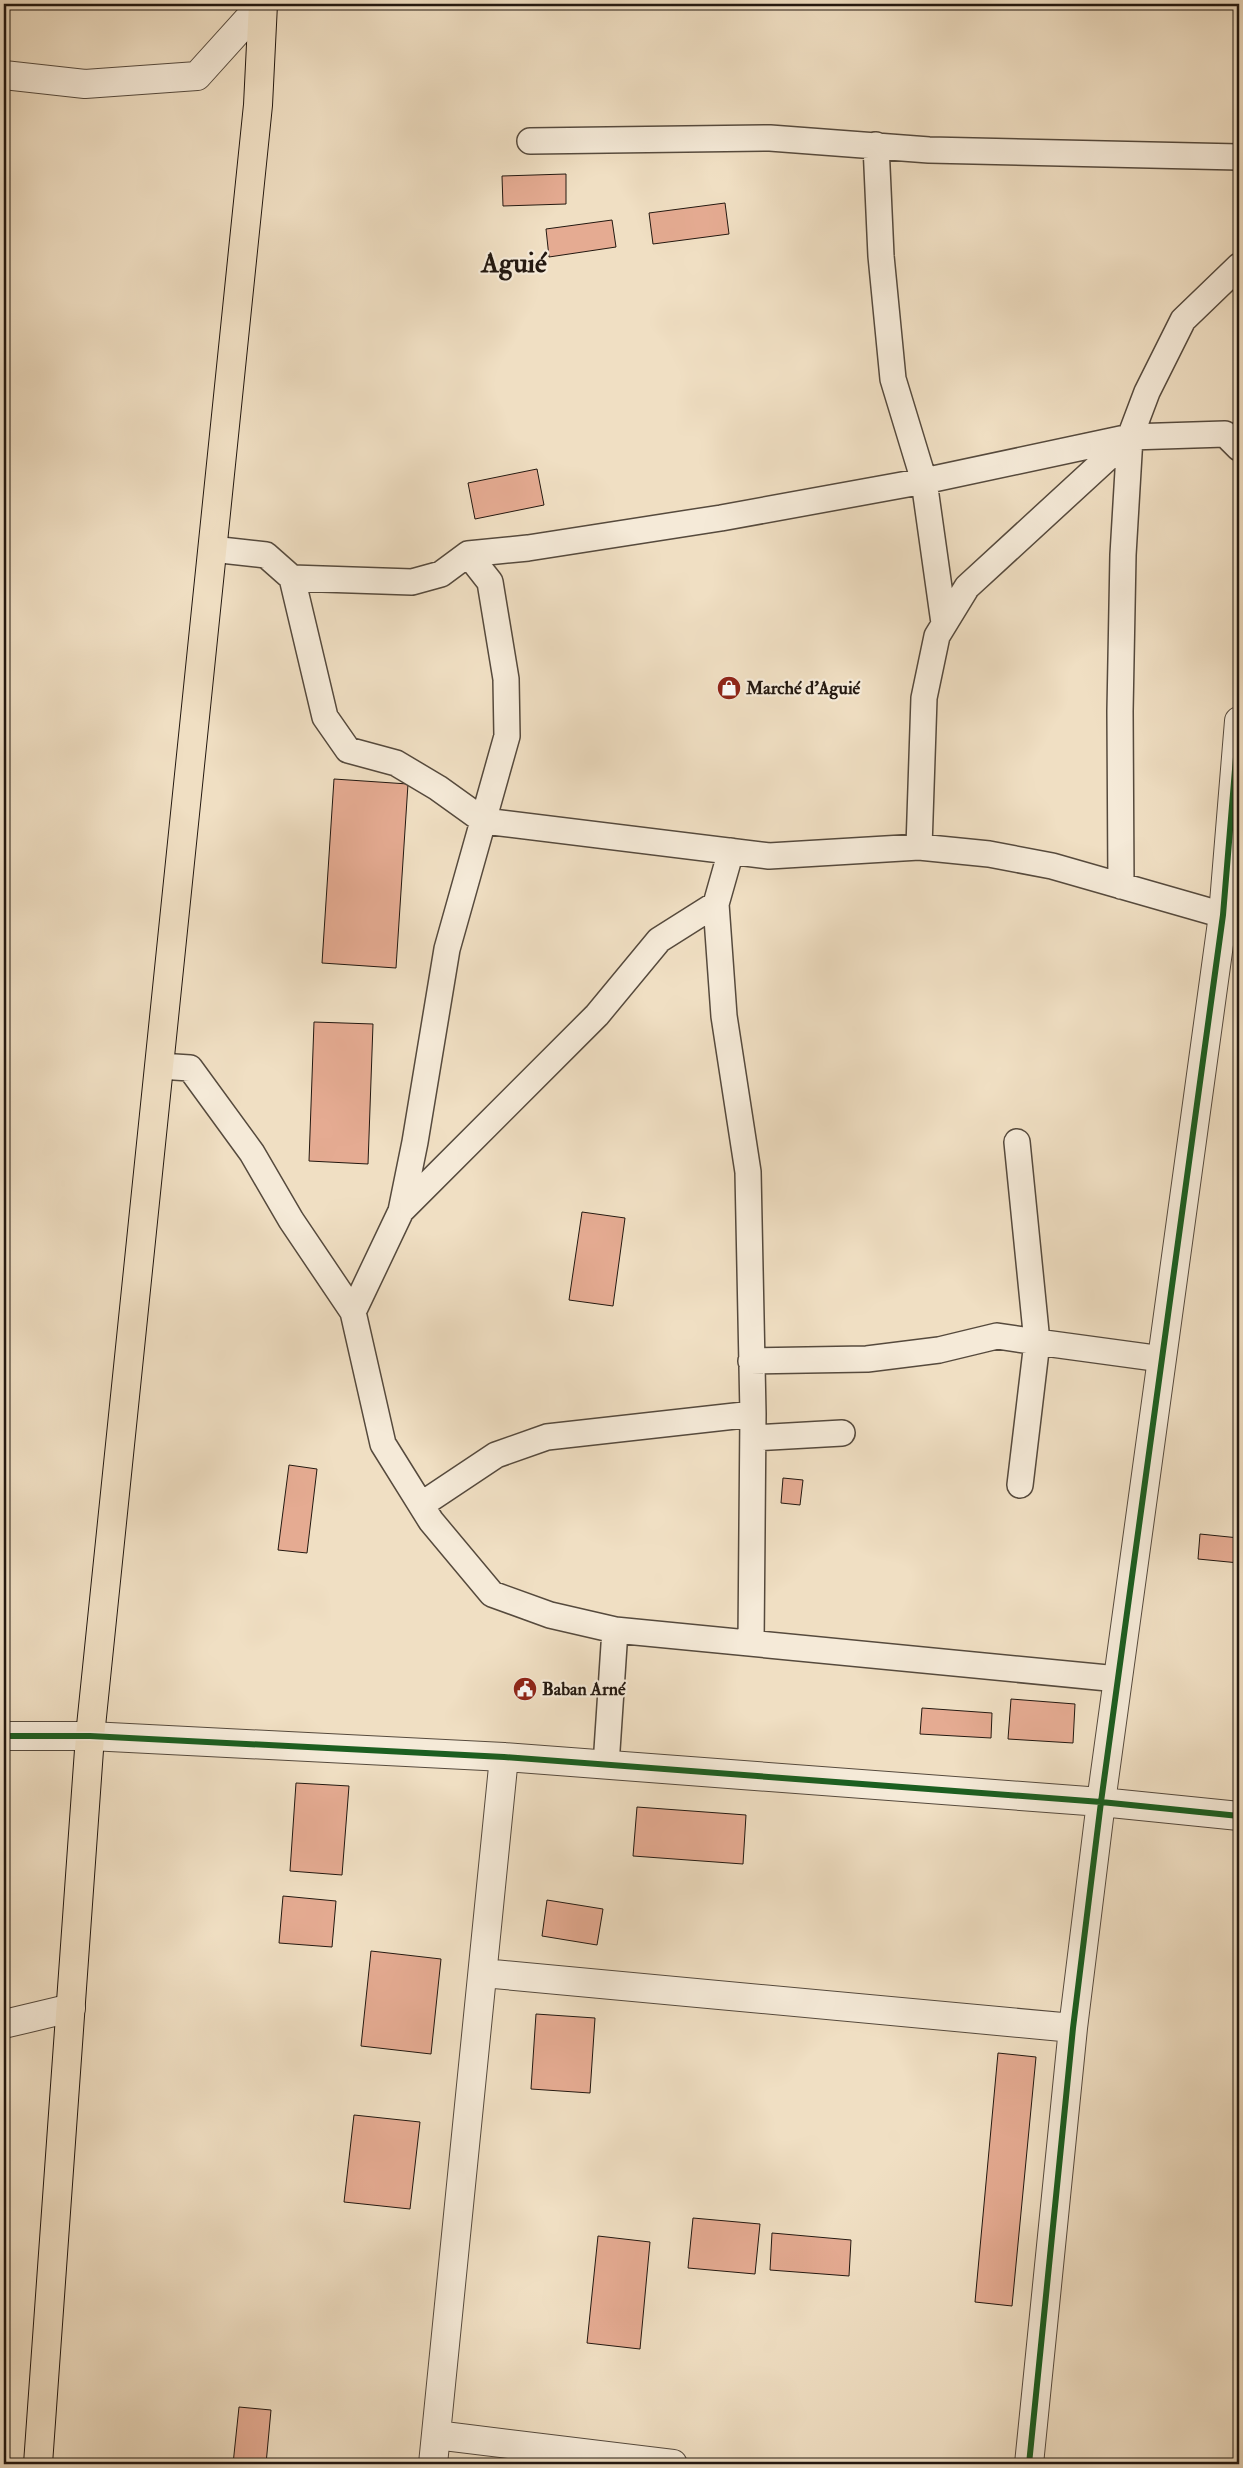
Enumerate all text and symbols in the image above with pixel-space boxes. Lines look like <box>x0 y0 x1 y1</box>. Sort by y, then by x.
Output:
district label: Aguié <box>480 246 548 281</box>
shop icon: Marché d'Aguié <box>716 675 742 701</box>
place label: Marché d'Aguié <box>745 677 861 700</box>
public building icon: Baban Arné <box>512 1676 538 1702</box>
place label: Baban Arné <box>542 1678 626 1701</box>

